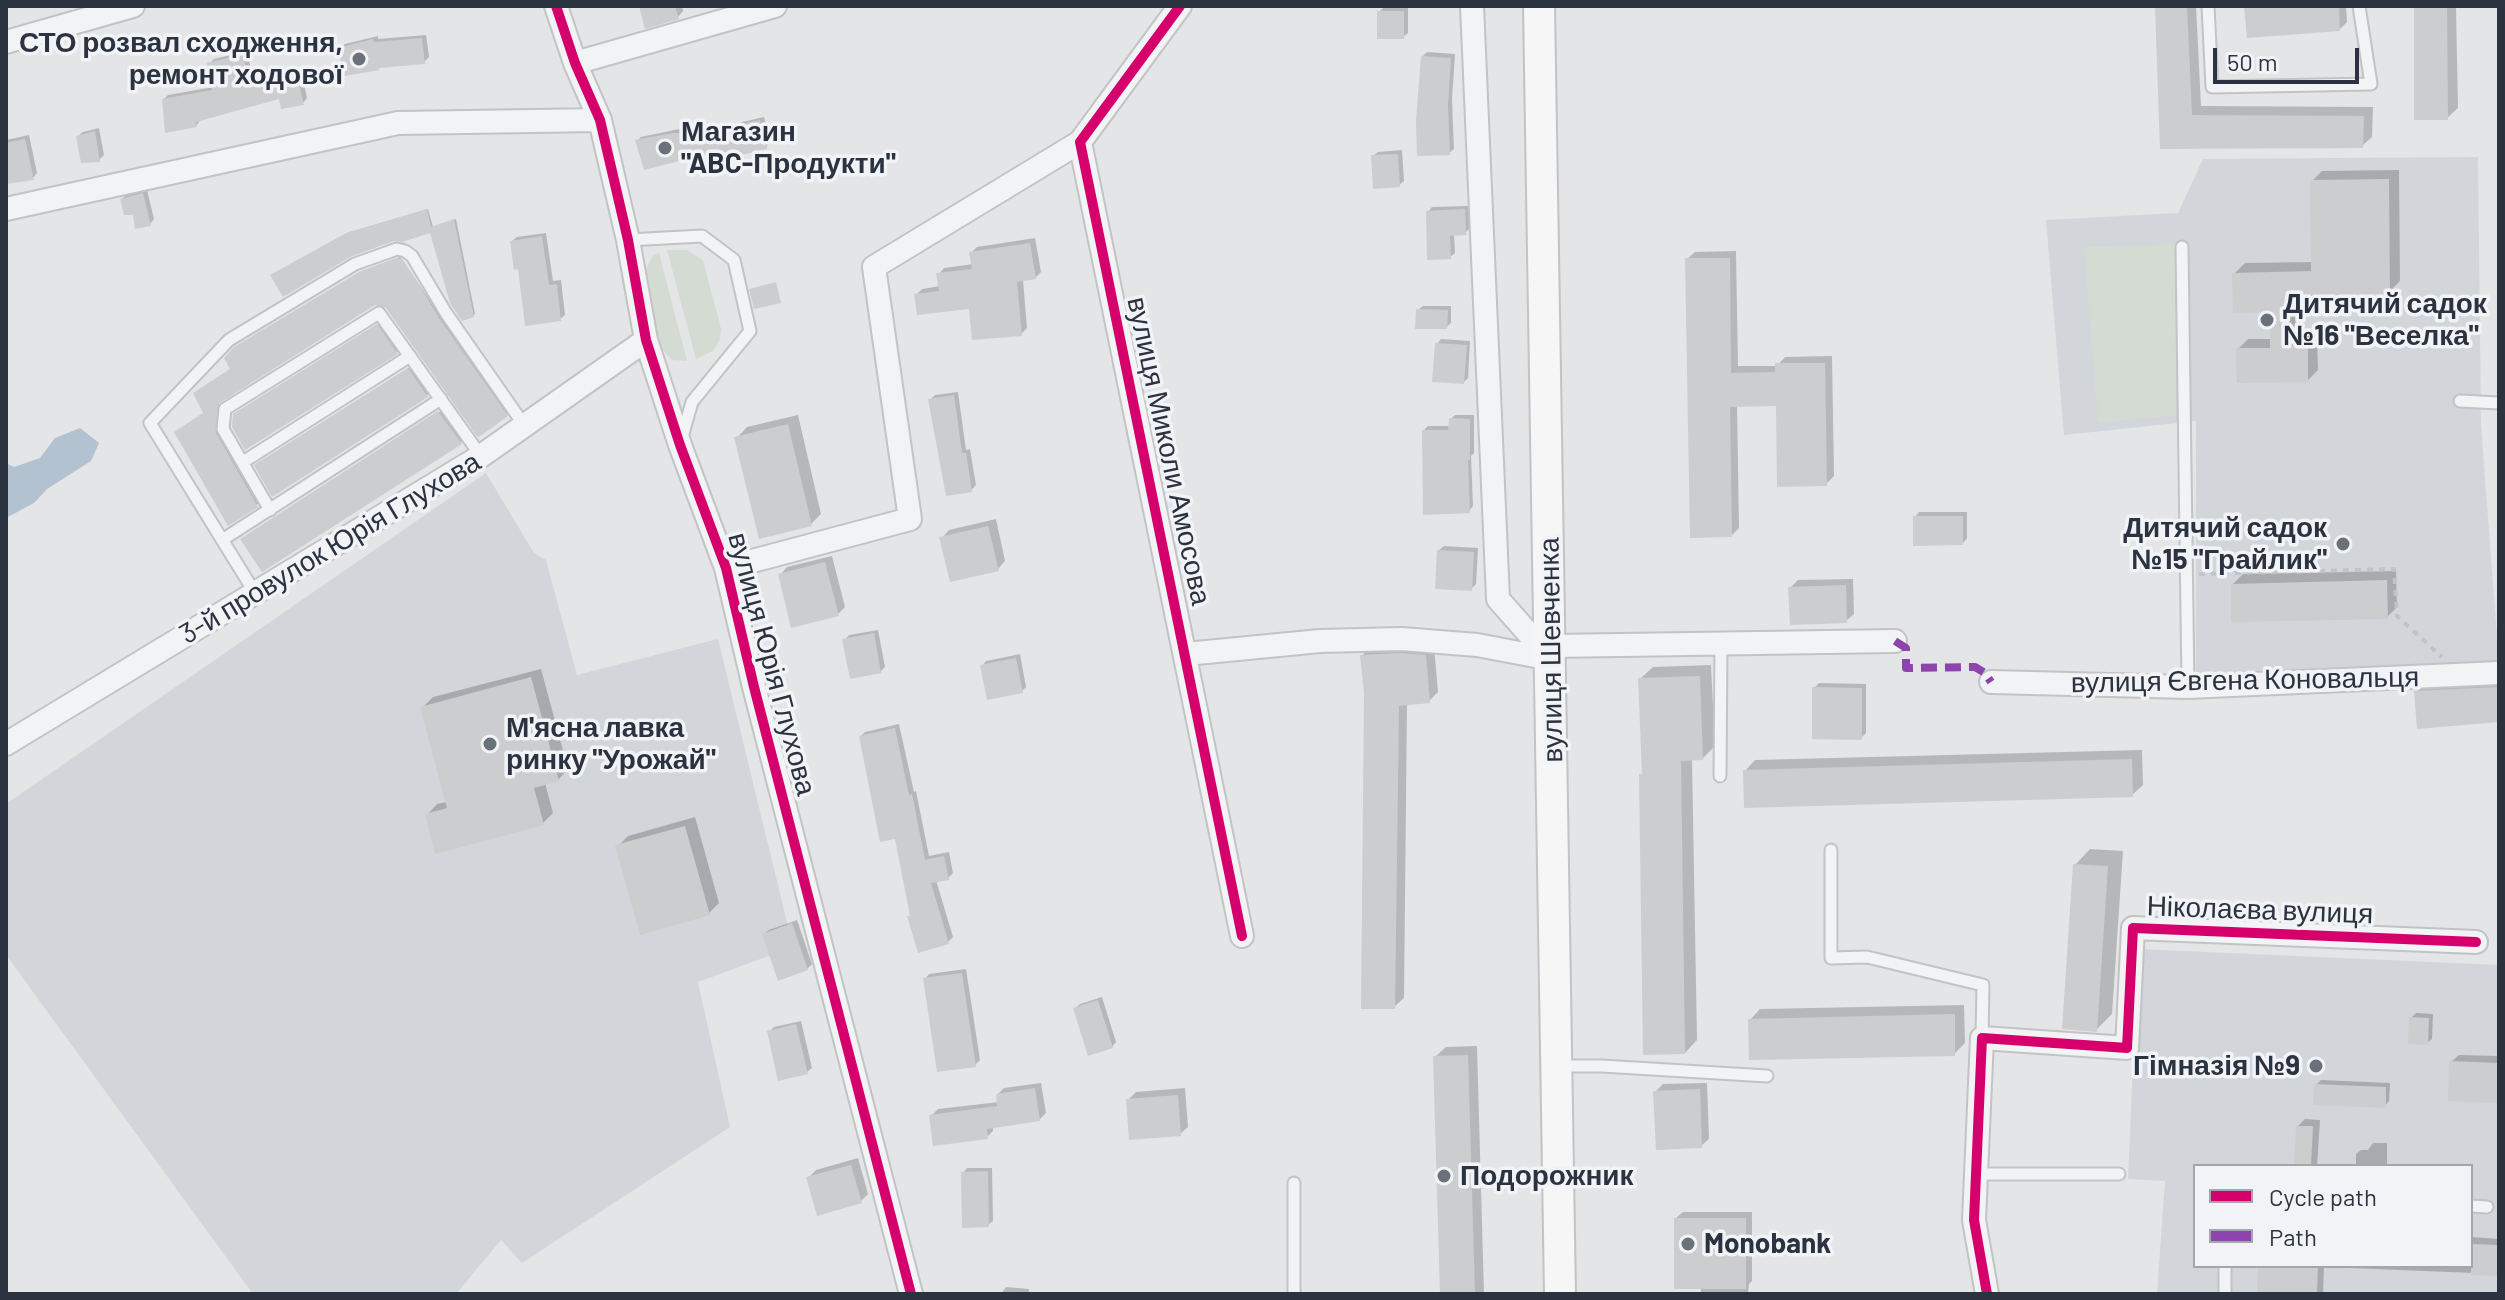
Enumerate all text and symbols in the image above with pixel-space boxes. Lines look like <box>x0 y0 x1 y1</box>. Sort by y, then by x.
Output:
place label: СТО розвал сходження, ремонт ходової <box>19 26 343 92</box>
scale bar <box>2217 32 2363 82</box>
text: 50 m <box>2227 47 2278 76</box>
marker: СТО розвал сходження, ремонт ходової <box>350 50 368 68</box>
place label: Магазин "ABC-Продукти" <box>681 115 896 181</box>
marker: Магазин "ABC-Продукти" <box>656 139 674 157</box>
place label: Дитячий садок №16 "Веселка" <box>2283 287 2487 353</box>
street label: вулиця Миколи Амосова <box>1120 294 1218 608</box>
marker: Дитячий садок №16 "Веселка" <box>2258 311 2276 329</box>
street label: 3-й провулок Юрія Глухова <box>174 445 486 651</box>
place label: Дитячий садок №15 "Грайлик" <box>2123 511 2327 577</box>
street label: вулиця Юрія Глухова <box>721 529 823 799</box>
marker: Дитячий садок №15 "Грайлик" <box>2334 535 2352 553</box>
street label: вулиця Шевченка <box>1532 537 1570 763</box>
street label: вулиця Євгена Коновальця <box>2071 660 2419 700</box>
place label: М'ясна лавка ринку "Урожай" <box>506 711 716 777</box>
marker: М'ясна лавка ринку "Урожай" <box>481 735 499 753</box>
street label: Ніколаєва вулиця <box>2146 889 2374 931</box>
place label: Гімназія №9 <box>2133 1049 2300 1083</box>
marker: Гімназія №9 <box>2307 1057 2325 1075</box>
place label: Подорожник <box>1460 1159 1634 1193</box>
legend <box>2193 1164 2473 1268</box>
marker: Подорожник <box>1435 1167 1453 1185</box>
text: Cycle path <box>2269 1182 2377 1211</box>
text: Path <box>2269 1222 2317 1251</box>
place label: Monobank <box>1704 1227 1831 1261</box>
marker: Monobank <box>1679 1235 1697 1253</box>

